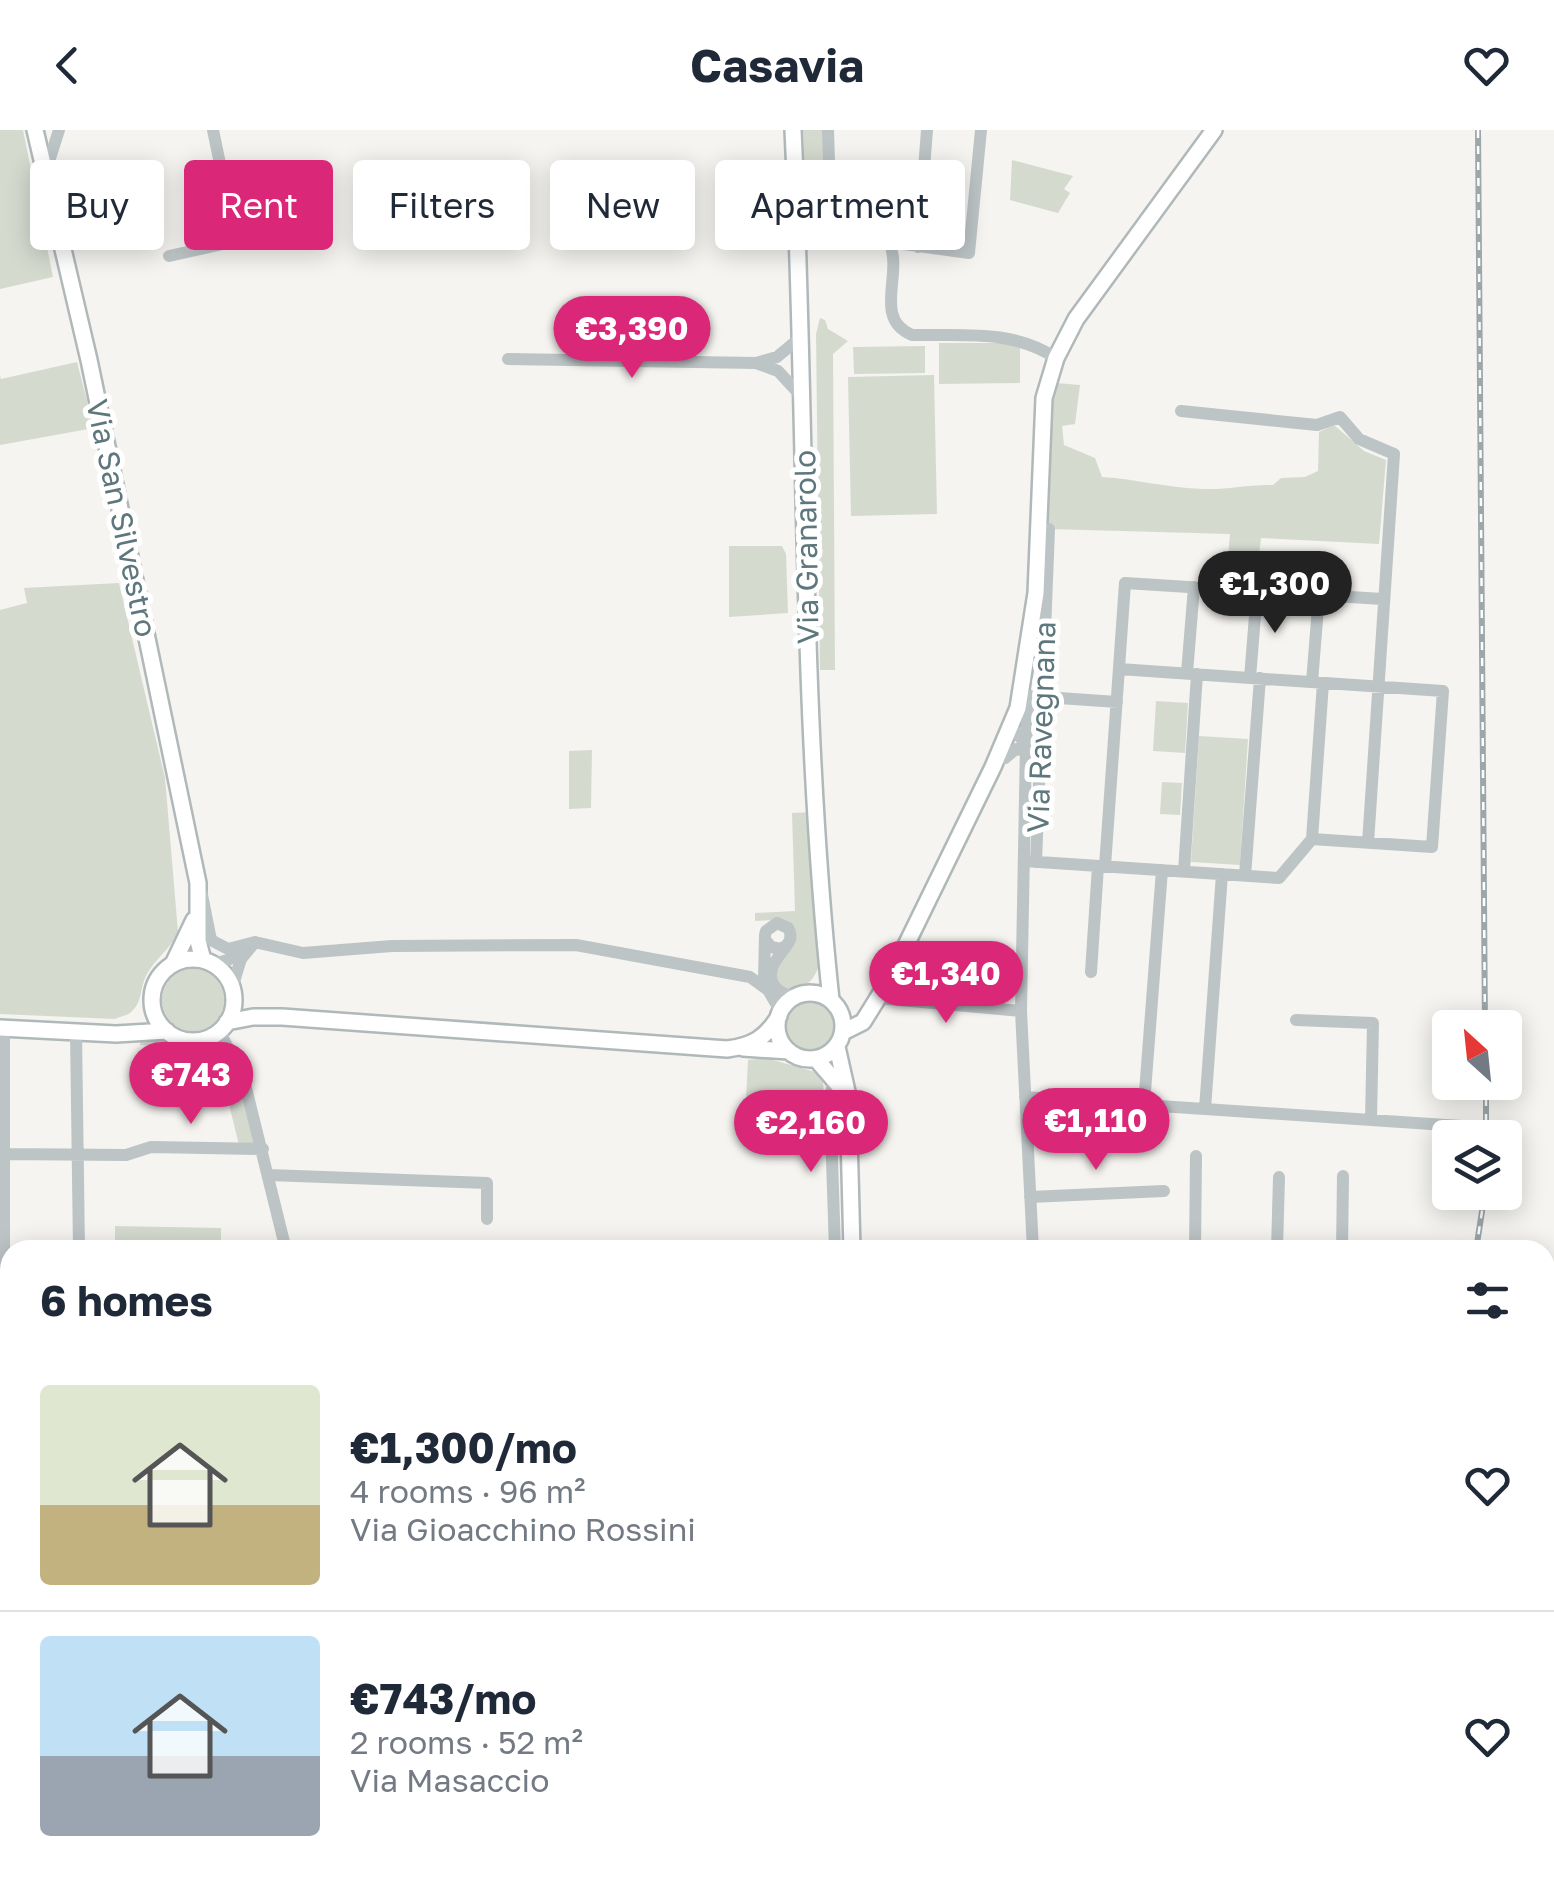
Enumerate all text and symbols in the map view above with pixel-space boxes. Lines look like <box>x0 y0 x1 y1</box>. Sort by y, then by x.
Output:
icon: back <box>40 38 95 93</box>
text: Casavia <box>690 38 864 92</box>
icon: heart <box>1459 38 1514 93</box>
chip: Buy <box>30 160 164 250</box>
chip: Rent <box>184 160 333 250</box>
chip: Filters <box>353 160 530 250</box>
chip: New <box>550 160 695 250</box>
chip: Apartment <box>715 160 965 250</box>
pin: €3,390 <box>551 296 713 381</box>
text: €3,390 <box>576 309 688 347</box>
street label: Via San Silvestro <box>79 396 165 640</box>
street label: Via Granarolo <box>786 450 826 644</box>
pin: €1,300 <box>1194 551 1356 636</box>
text: €1,300 <box>1220 564 1330 602</box>
street label: Via Ravegnana <box>1019 620 1063 834</box>
pin: €1,340 <box>865 941 1027 1026</box>
text: €1,340 <box>891 954 1001 992</box>
north arrow <box>1432 1010 1522 1100</box>
map controls <box>1432 1010 1522 1210</box>
pin: €743 <box>132 1042 250 1127</box>
text: €743 <box>151 1055 231 1093</box>
pin: €1,110 <box>1015 1088 1177 1173</box>
pin: €2,160 <box>730 1090 892 1175</box>
text: €1,110 <box>1044 1101 1148 1139</box>
text: €2,160 <box>756 1103 866 1141</box>
button: layers <box>1432 1120 1522 1210</box>
icon: filters <box>1460 1273 1515 1328</box>
text: 6 homes <box>40 1275 213 1325</box>
text: €1,300/mo <box>350 1422 577 1472</box>
icon: home <box>120 1425 240 1545</box>
icon: heart <box>1460 1458 1515 1513</box>
text: 4 rooms · 96 m² <box>350 1472 586 1510</box>
text: Via Gioacchino Rossini <box>350 1510 696 1548</box>
text: €743/mo <box>350 1673 536 1723</box>
icon: home <box>120 1676 240 1796</box>
icon: heart <box>1460 1709 1515 1764</box>
text: 2 rooms · 52 m² <box>350 1723 583 1761</box>
text: Via Masaccio <box>350 1761 549 1799</box>

